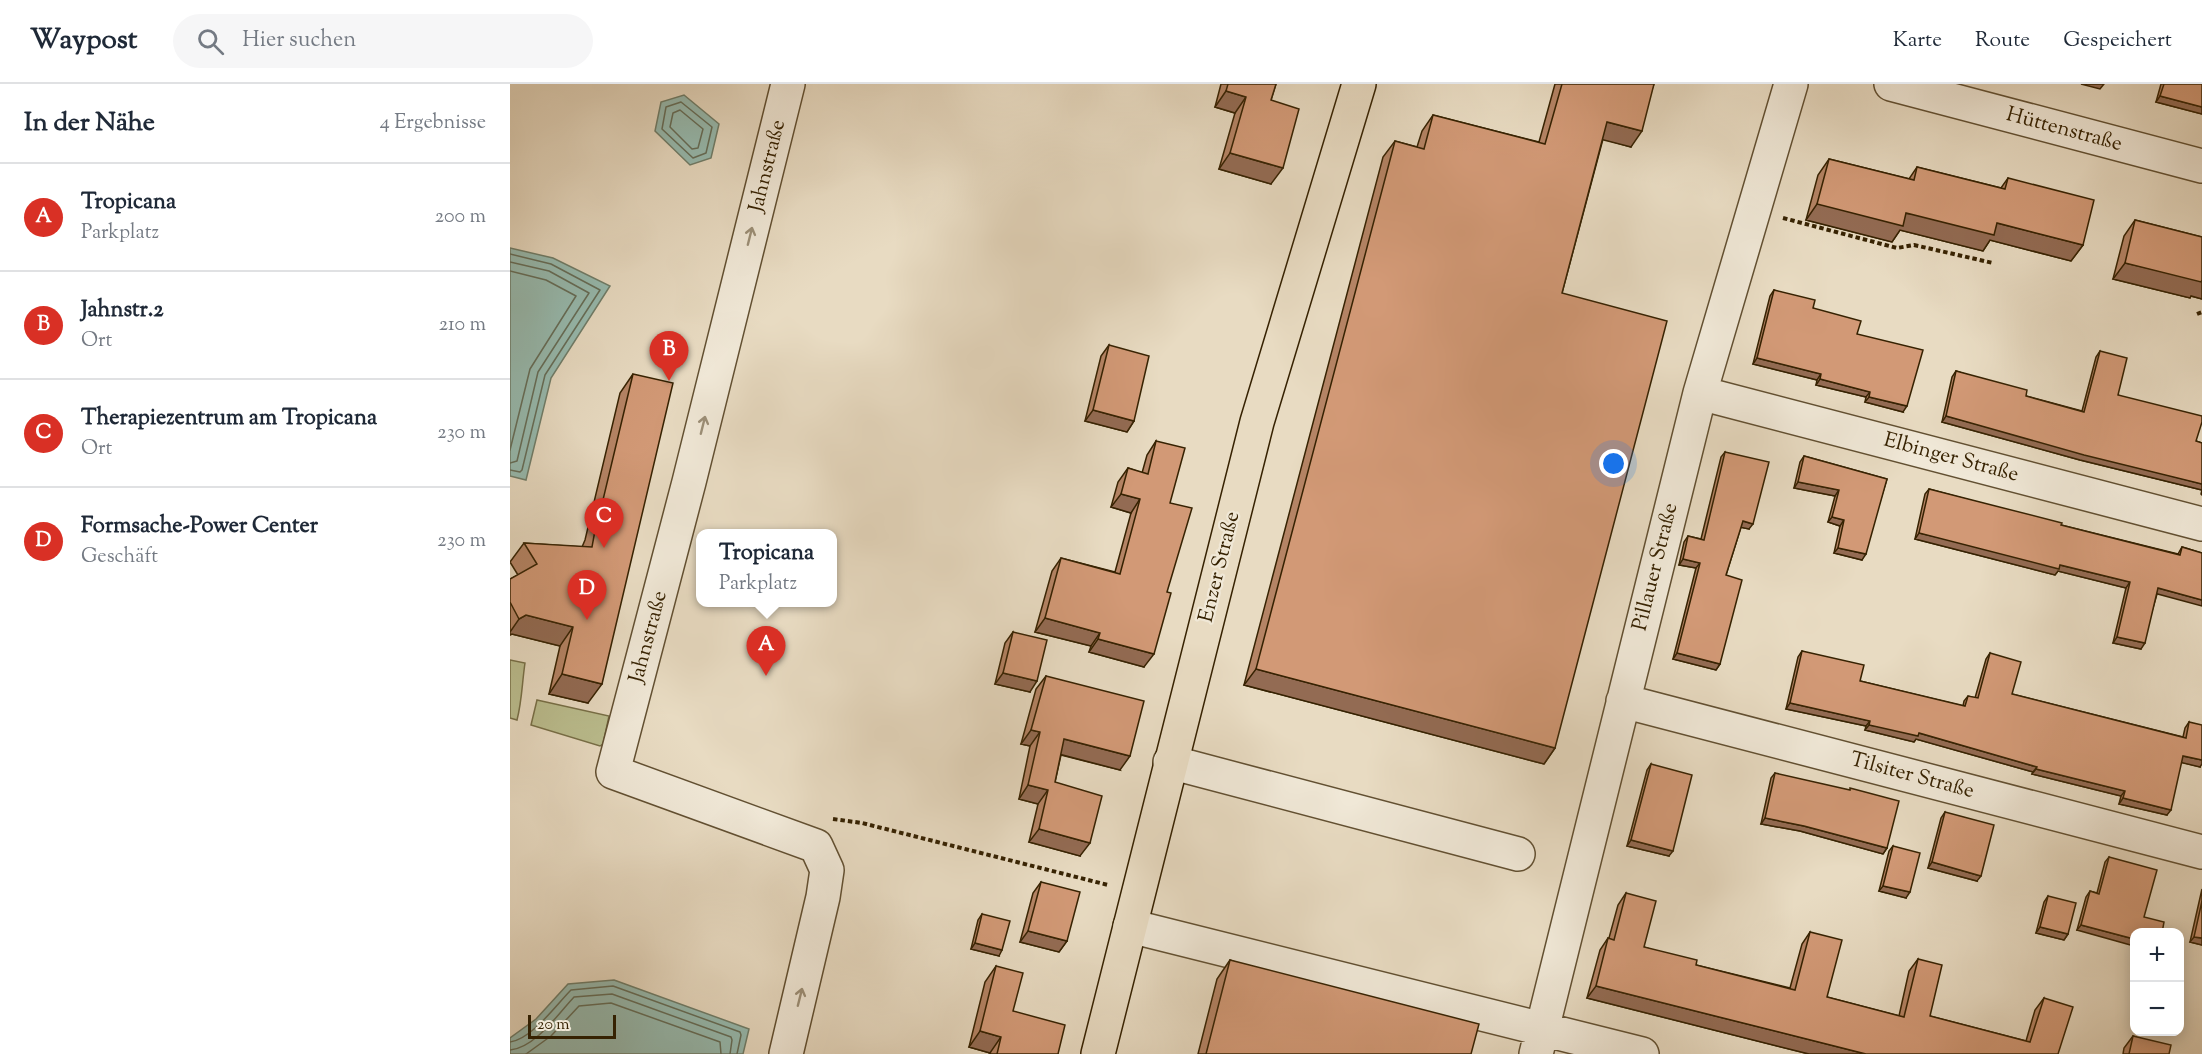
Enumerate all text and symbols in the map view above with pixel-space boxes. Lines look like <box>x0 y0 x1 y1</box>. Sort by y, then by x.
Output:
search box <box>173 14 593 68</box>
text: Waypost <box>30 21 137 61</box>
icon: search <box>194 25 227 58</box>
text: Hier suchen <box>242 25 356 57</box>
text: Karte <box>1893 26 1942 56</box>
text: Route <box>1975 26 2030 56</box>
text: Gespeichert <box>2063 26 2172 56</box>
street label: Hüttenstraße <box>2003 100 2125 160</box>
text: In der Nähe <box>24 105 155 142</box>
text: 4 Ergebnisse <box>380 109 486 138</box>
street label: Jahnstraße <box>742 117 794 216</box>
text: Tropicana <box>81 187 176 219</box>
text: A <box>35 203 52 232</box>
text: 200 m <box>435 203 486 232</box>
text: Parkplatz <box>81 219 159 248</box>
one-way arrow <box>745 226 757 245</box>
text: Jahnstr.2 <box>81 295 164 327</box>
text: B <box>37 311 50 340</box>
text: 210 m <box>439 311 486 340</box>
text: Ort <box>81 327 112 356</box>
pin: B <box>650 332 688 381</box>
text: Therapiezentrum am Tropicana <box>81 403 377 435</box>
one-way arrow <box>698 416 710 435</box>
text: C <box>35 419 52 448</box>
text: 230 m <box>437 419 486 448</box>
street label: Elbinger Straße <box>1880 426 2022 490</box>
text: Ort <box>81 435 112 464</box>
your location <box>1599 449 1628 478</box>
pin: C <box>584 498 623 548</box>
street label: Pillauer Straße <box>1626 500 1686 634</box>
street label: Enzer Straße <box>1192 508 1248 626</box>
text: Formsache-Power Center <box>81 511 318 543</box>
text: D <box>36 527 51 556</box>
text: 230 m <box>437 527 486 556</box>
popup <box>696 529 837 607</box>
text: Tropicana <box>719 538 814 570</box>
text: Geschäft <box>81 543 158 572</box>
pin: D <box>568 570 607 620</box>
text: Parkplatz <box>719 570 797 599</box>
street label: Jahnstraße <box>622 588 676 687</box>
pin: A <box>746 626 786 676</box>
street label: Tilsiter Straße <box>1847 745 1977 807</box>
map controls <box>2130 928 2184 1036</box>
button: + <box>2130 928 2184 982</box>
button: − <box>2130 982 2184 1036</box>
one-way arrow <box>794 988 806 1007</box>
scale bar <box>528 1012 616 1040</box>
text: 20 m <box>537 1014 570 1037</box>

